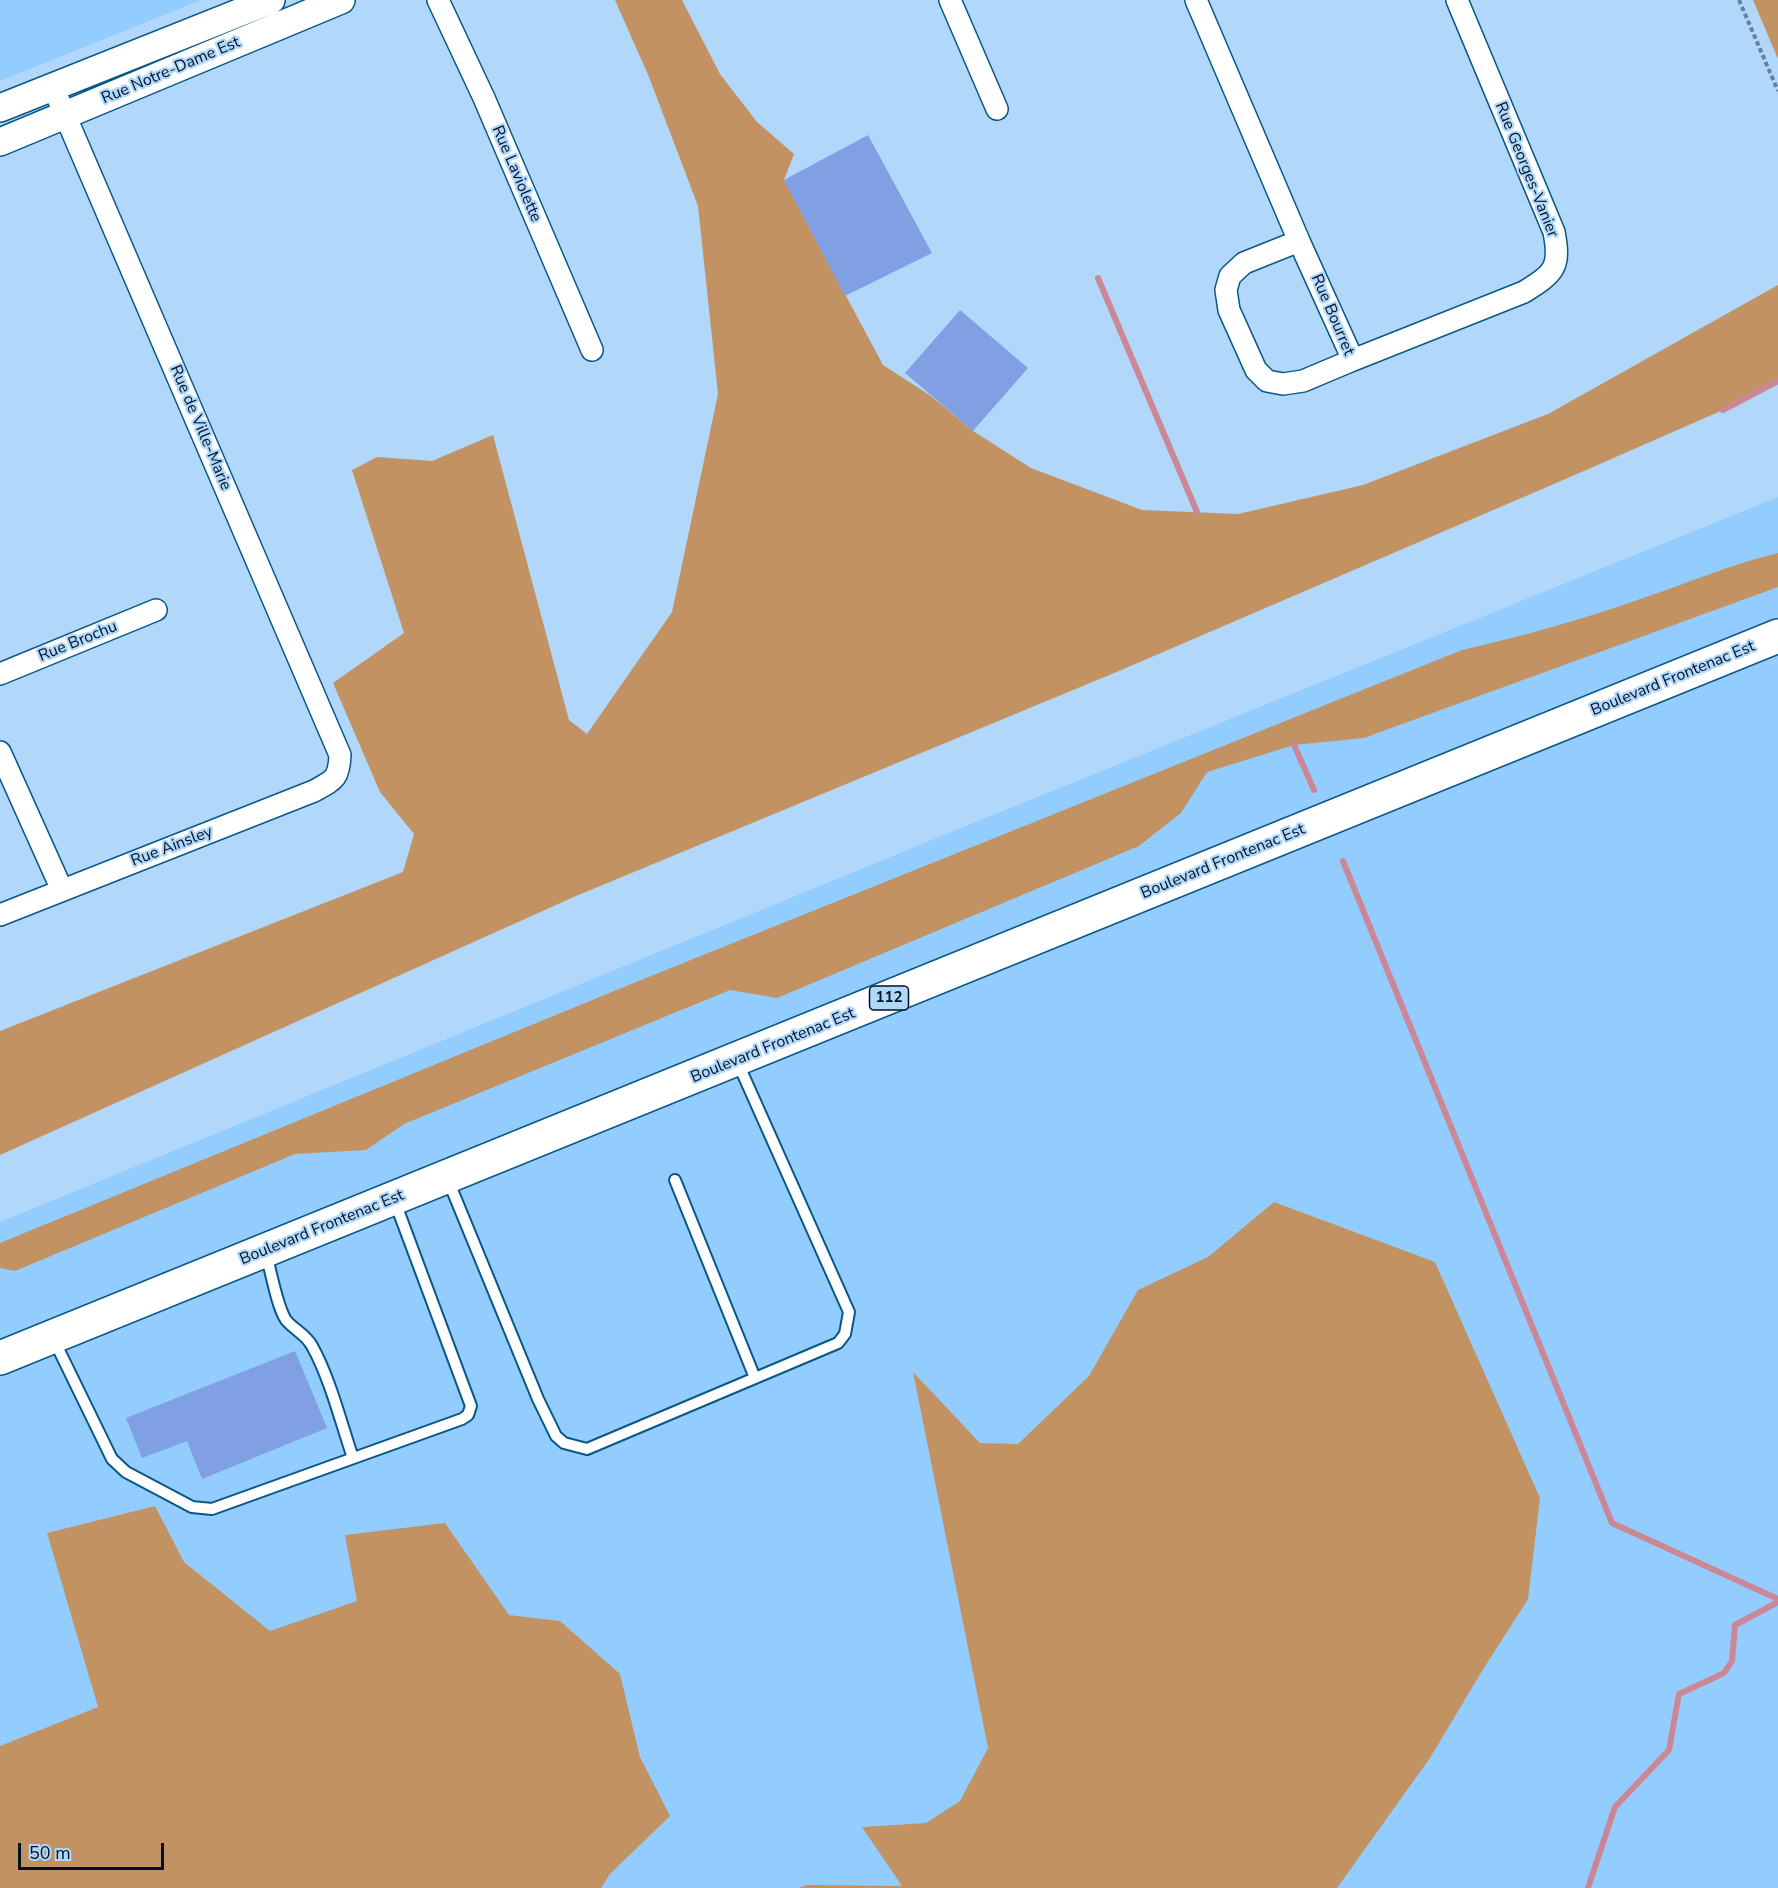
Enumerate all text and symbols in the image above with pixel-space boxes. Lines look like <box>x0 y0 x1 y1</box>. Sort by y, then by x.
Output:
street label: Rue Notre-Dame Est <box>99 33 243 109</box>
street label: Rue Georges-Vanier <box>1490 100 1562 240</box>
street label: Rue Laviolette <box>487 123 545 225</box>
street label: Rue Bourret <box>1306 271 1358 359</box>
street label: Rue de Ville-Marie <box>165 363 235 493</box>
street label: Rue Brochu <box>36 618 120 666</box>
street label: Boulevard Frontenac Est <box>1588 637 1758 721</box>
street label: Boulevard Frontenac Est <box>1138 820 1308 904</box>
street label: Rue Ainsley <box>129 823 215 871</box>
road number: 112 <box>870 986 908 1010</box>
street label: Boulevard Frontenac Est <box>688 1004 858 1088</box>
street label: Boulevard Frontenac Est <box>237 1186 407 1270</box>
scale bar <box>21 1831 166 1869</box>
text: 50 m <box>29 1841 71 1865</box>

